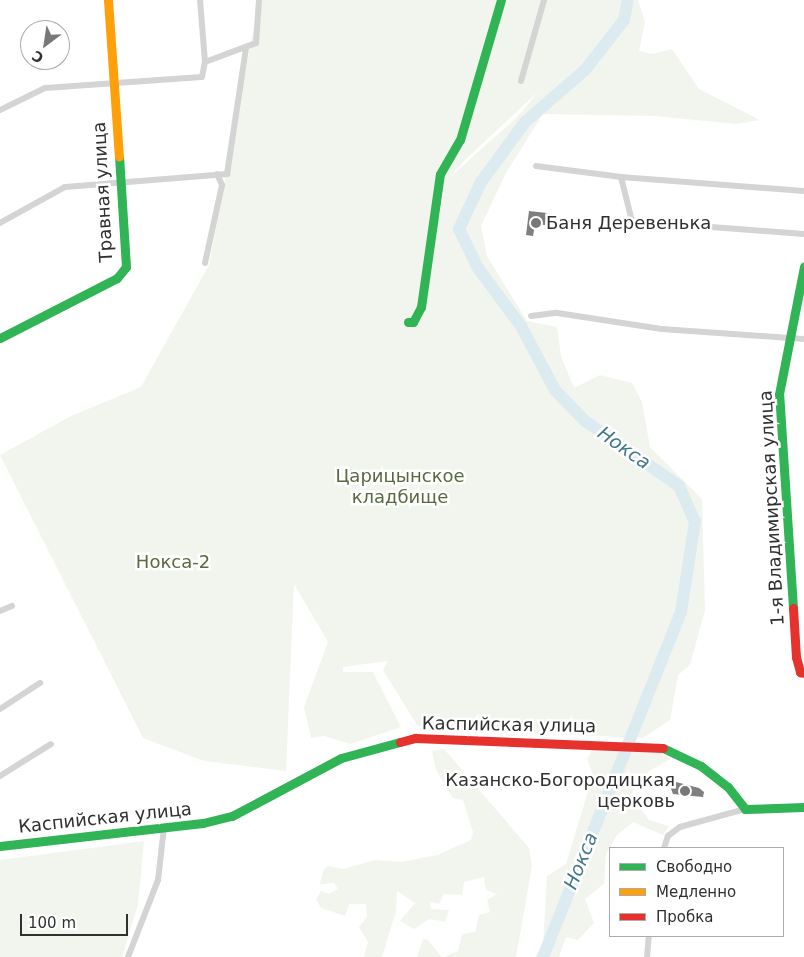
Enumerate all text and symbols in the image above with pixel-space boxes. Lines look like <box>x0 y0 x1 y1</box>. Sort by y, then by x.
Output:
north arrow <box>20 20 70 70</box>
text: С <box>29 47 46 67</box>
street label: Травная улица <box>89 121 117 263</box>
place label: Баня Деревенька <box>546 212 711 234</box>
marker: Баня Деревенька <box>530 217 542 229</box>
street label: 1-я Владимирская улица <box>755 390 789 626</box>
water label: Нокса <box>593 422 655 474</box>
park label: Царицынское кладбище <box>335 466 465 508</box>
park label: Нокса-2 <box>136 551 210 573</box>
street label: Каспийская улица <box>422 713 596 737</box>
place label: Казанско-Богородицкая церковь <box>445 770 675 812</box>
marker: Казанско-Богородицкая церковь <box>679 785 691 797</box>
street label: Каспийская улица <box>17 798 193 838</box>
water label: Нокса <box>559 829 603 893</box>
legend <box>609 847 784 937</box>
text: Свободно <box>656 858 732 876</box>
text: Медленно <box>656 883 736 901</box>
scale bar <box>22 904 130 936</box>
text: Пробка <box>656 908 713 926</box>
text: 100 m <box>28 914 76 932</box>

